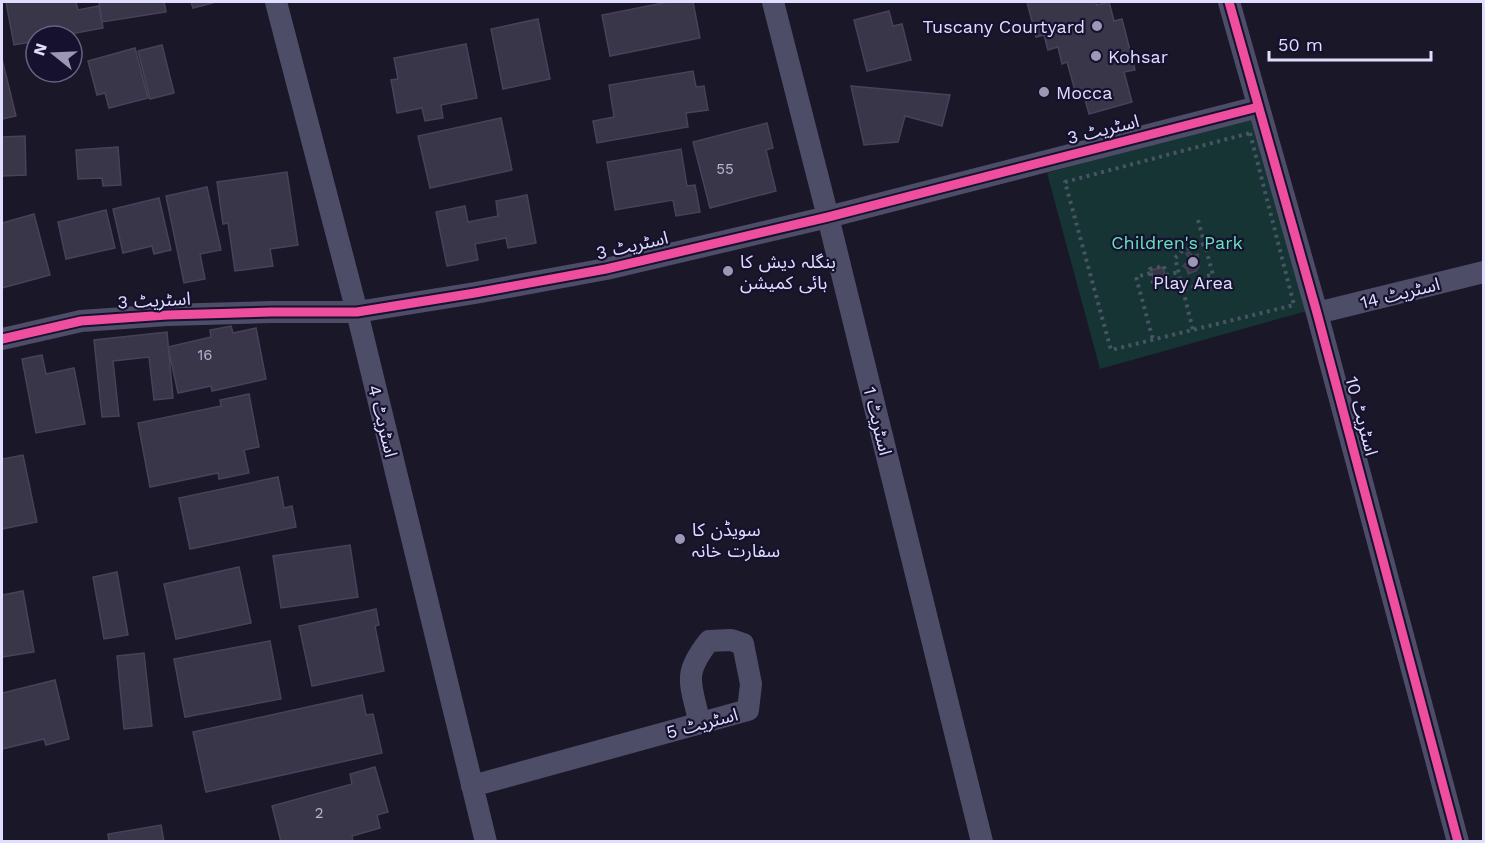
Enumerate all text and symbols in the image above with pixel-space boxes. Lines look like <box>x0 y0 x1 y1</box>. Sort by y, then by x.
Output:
place label: Tuscany Courtyard <box>922 16 1085 37</box>
marker: Tuscany Courtyard <box>1090 19 1104 33</box>
north arrow <box>24 24 84 84</box>
scale bar <box>1269 24 1431 62</box>
text: 50 m <box>1278 34 1323 55</box>
text: N <box>29 41 51 58</box>
place label: Kohsar <box>1108 46 1168 67</box>
marker: Kohsar <box>1089 49 1103 63</box>
place label: Mocca <box>1056 82 1112 103</box>
marker: Mocca <box>1037 85 1051 99</box>
street label: اسٹریٹ 3 <box>1065 110 1141 149</box>
house number: 55 <box>716 160 734 178</box>
street label: اسٹریٹ 3 <box>594 227 670 264</box>
park label: Children's Park <box>1111 232 1243 253</box>
place label: بنگلہ دیش کا ہائی کمیشن <box>740 251 836 294</box>
marker: Play Area <box>1186 255 1200 269</box>
marker: بنگلہ دیش کا ہائی کمیشن <box>721 264 735 278</box>
place label: Play Area <box>1153 272 1233 293</box>
street label: اسٹریٹ 14 <box>1358 273 1442 314</box>
street label: اسٹریٹ 3 <box>117 288 191 313</box>
house number: 16 <box>198 346 212 364</box>
street label: اسٹریٹ 10 <box>1340 374 1383 458</box>
street label: اسٹریٹ 4 <box>363 383 402 460</box>
street label: اسٹریٹ 1 <box>858 385 897 458</box>
place label: سویڈن کا سفارت خانہ <box>692 519 780 562</box>
marker: سویڈن کا سفارت خانہ <box>673 532 687 546</box>
street label: اسٹریٹ 5 <box>664 703 740 744</box>
house number: 2 <box>315 804 323 822</box>

